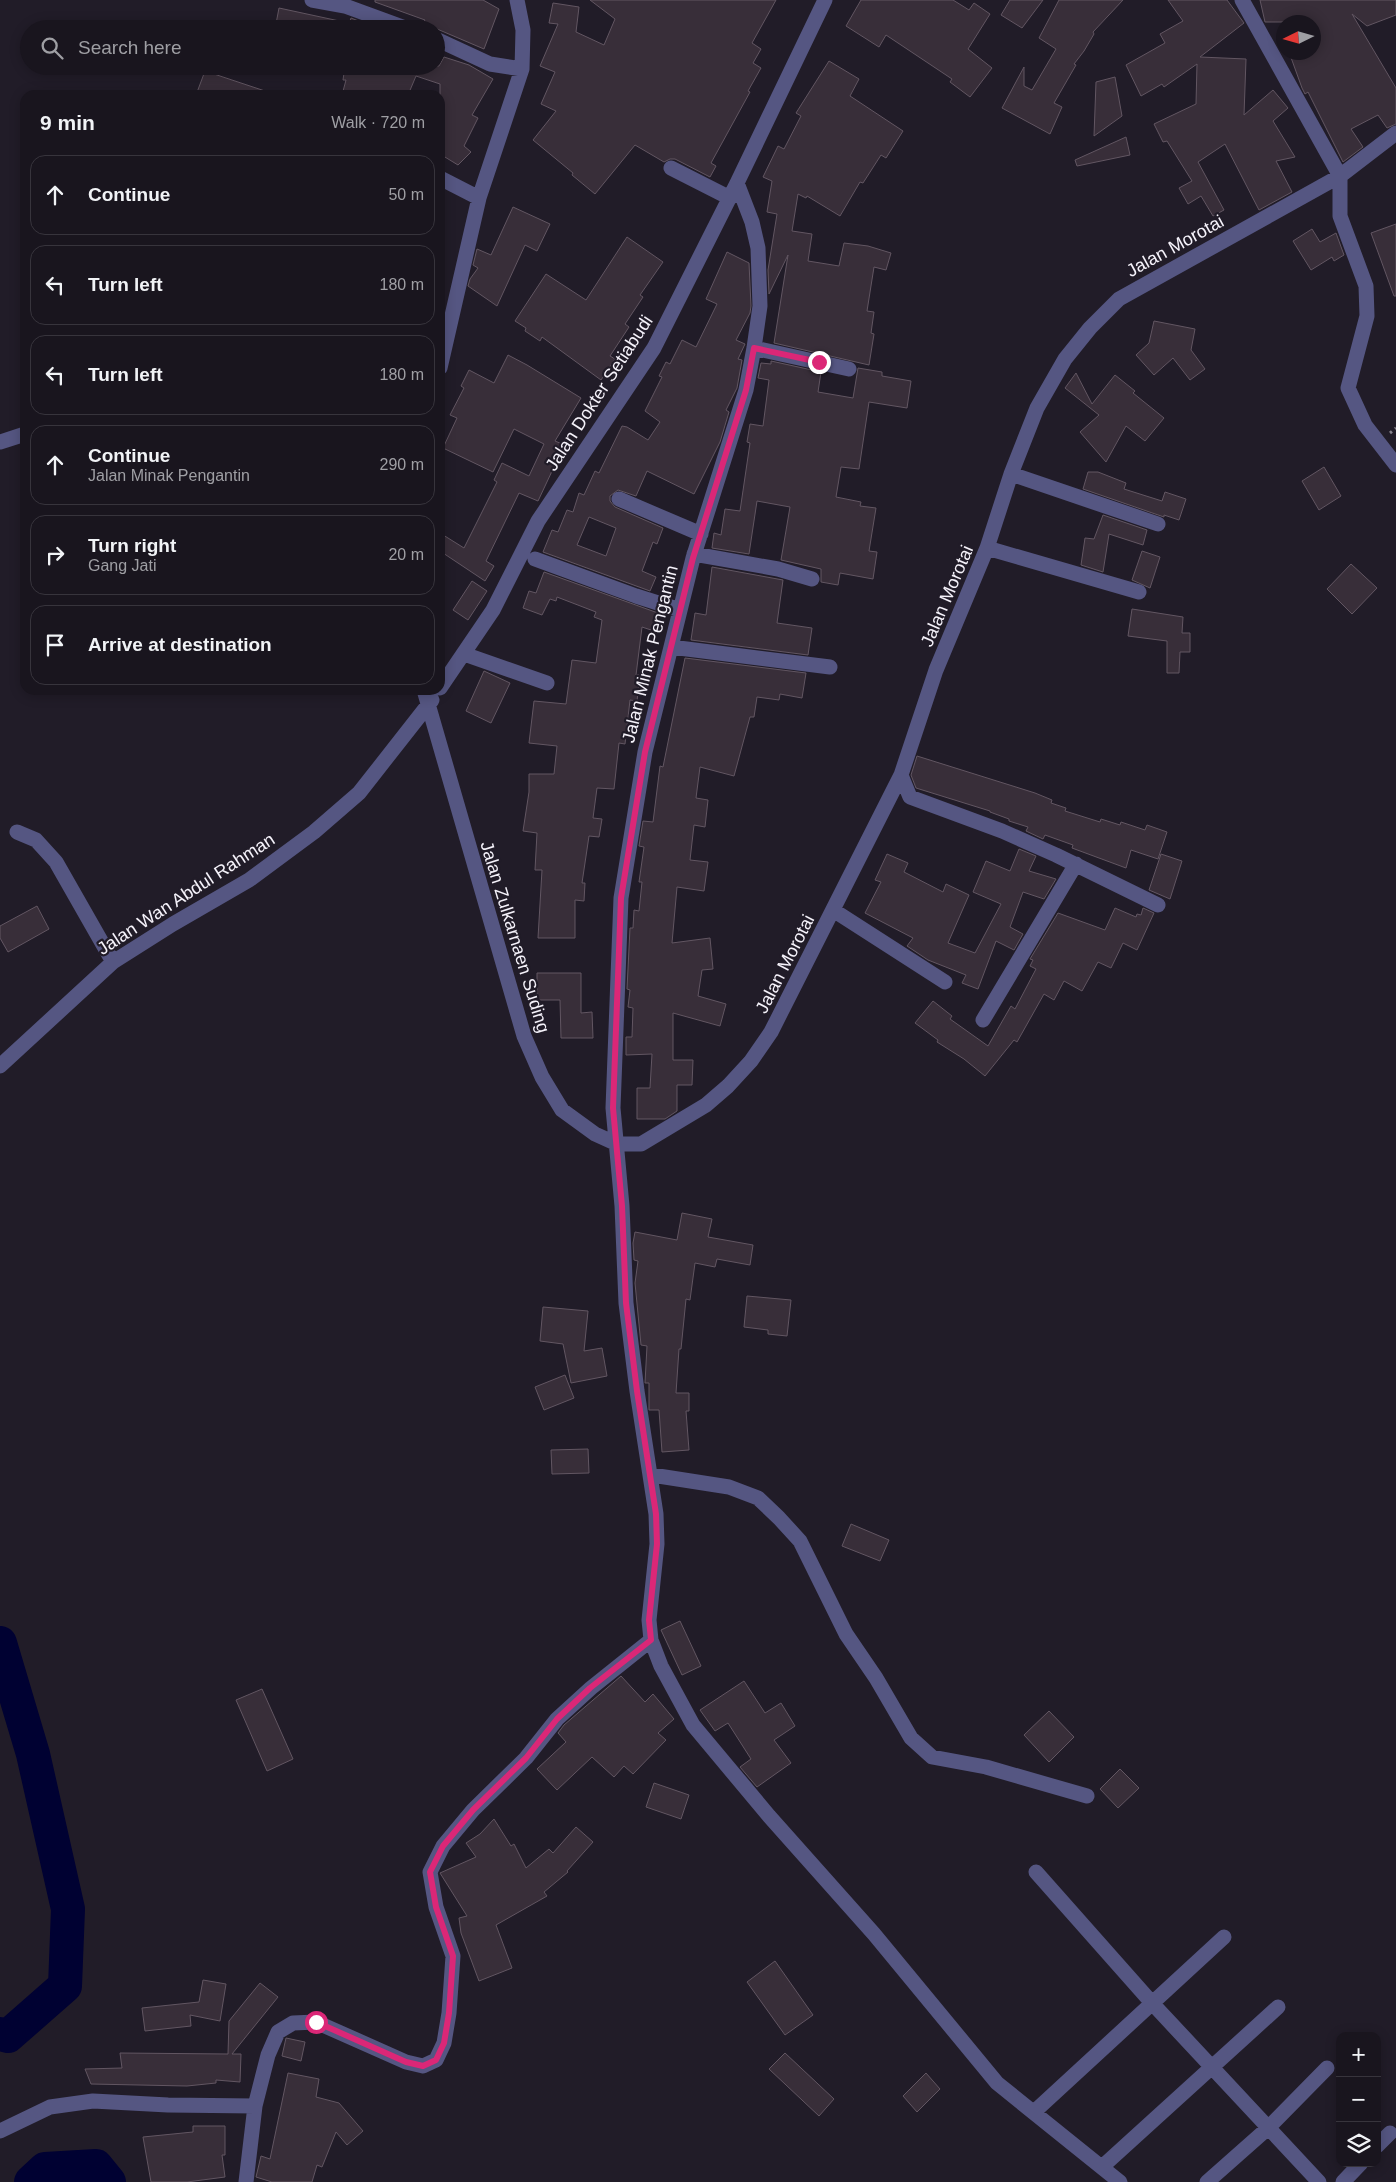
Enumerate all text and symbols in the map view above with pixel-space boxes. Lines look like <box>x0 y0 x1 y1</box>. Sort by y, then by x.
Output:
north arrow <box>1276 15 1321 60</box>
search box <box>20 20 445 75</box>
icon: search <box>38 34 66 62</box>
text: Search here <box>78 37 182 58</box>
text: 9 min <box>40 111 95 134</box>
text: Walk · 720 m <box>331 114 425 131</box>
icon: ahead <box>41 181 69 209</box>
text: Continue <box>88 184 170 205</box>
text: 50 m <box>388 186 424 203</box>
street label: Jalan Morotai <box>1123 211 1227 281</box>
icon: left <box>41 271 69 299</box>
text: Turn left <box>88 274 163 295</box>
text: 180 m <box>380 276 424 293</box>
street label: Jalan Dokter Setiabudi <box>541 312 657 474</box>
route end <box>808 351 831 374</box>
icon: left <box>41 361 69 389</box>
text: Turn left <box>88 364 163 385</box>
text: 180 m <box>380 366 424 383</box>
text: Continue <box>88 445 170 466</box>
icon: ahead <box>41 451 69 479</box>
text: 290 m <box>380 456 424 473</box>
text: Jalan Minak Pengantin <box>88 467 250 484</box>
text: Turn right <box>88 535 176 556</box>
icon: right <box>41 541 69 569</box>
street label: Jalan Morotai <box>917 542 977 650</box>
text: 20 m <box>388 546 424 563</box>
text: Gang Jati <box>88 557 156 574</box>
street label: Jalan Minak Pengantin <box>618 563 682 745</box>
icon: arrive <box>41 631 69 659</box>
text: Arrive at destination <box>88 634 272 655</box>
street label: Jalan Wan Abdul Rahman <box>94 829 278 959</box>
street label: Jalan Zulkarnaen Suding <box>476 839 554 1035</box>
street label: Jalan Morotai <box>752 911 818 1017</box>
route start <box>305 2011 328 2034</box>
map controls <box>1336 2032 1381 2167</box>
button: + <box>1336 2032 1381 2077</box>
button: − <box>1336 2077 1381 2122</box>
button: layers <box>1336 2122 1381 2167</box>

